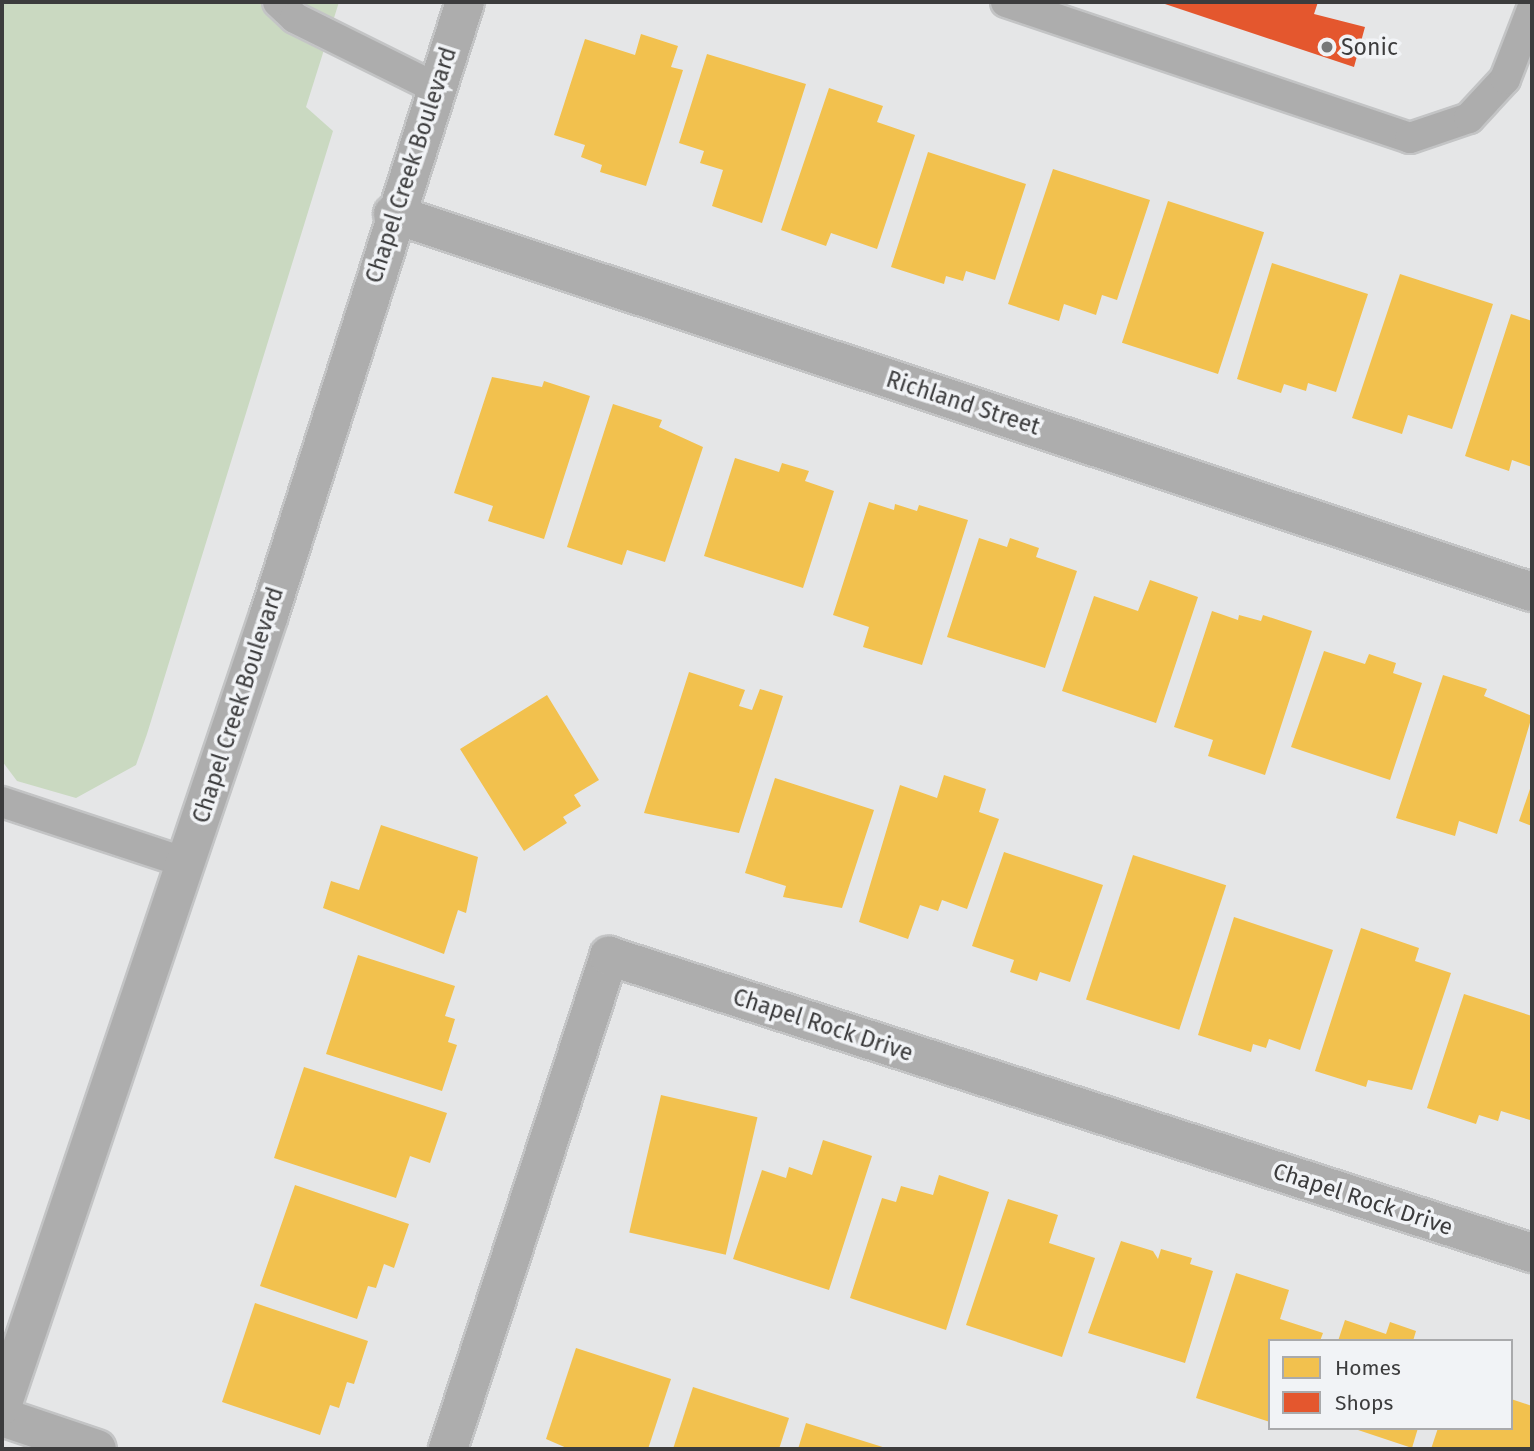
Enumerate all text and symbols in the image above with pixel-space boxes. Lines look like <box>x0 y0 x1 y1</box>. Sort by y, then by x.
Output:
place label: Sonic <box>1341 33 1398 61</box>
marker: Sonic <box>1319 39 1335 55</box>
street label: Chapel Creek Boulevard <box>360 43 462 287</box>
street label: Richland Street <box>883 365 1043 441</box>
street label: Chapel Creek Boulevard <box>187 583 289 827</box>
street label: Chapel Rock Drive <box>730 983 916 1067</box>
street label: Chapel Rock Drive <box>1270 1157 1456 1241</box>
legend <box>1268 1339 1513 1430</box>
text: Homes <box>1335 1355 1401 1381</box>
text: Shops <box>1335 1390 1393 1416</box>

